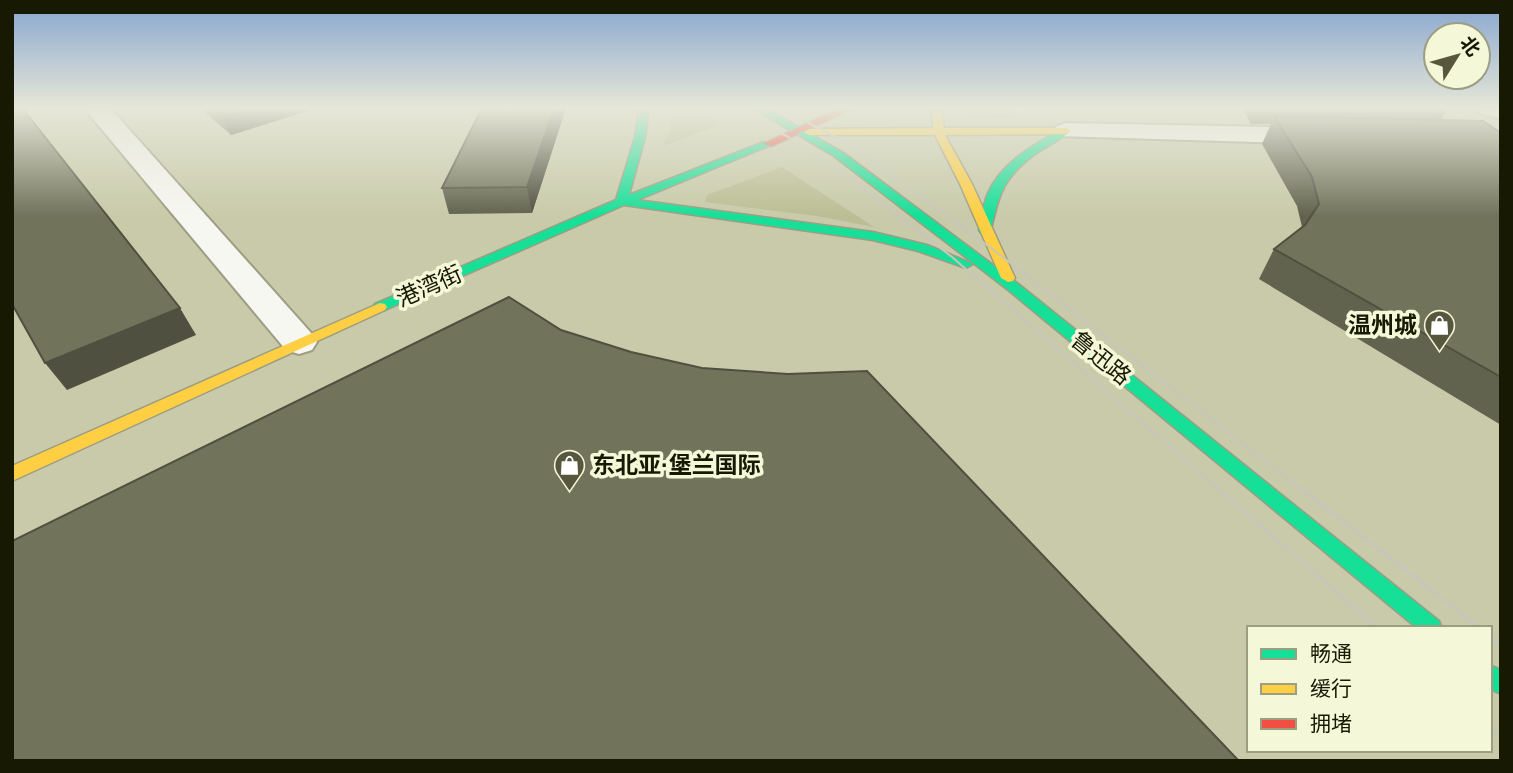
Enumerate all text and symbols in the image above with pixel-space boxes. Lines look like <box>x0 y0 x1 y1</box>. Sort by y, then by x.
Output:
north arrow <box>1422 21 1492 91</box>
text: 北 <box>1456 32 1484 60</box>
street label: 港湾街 <box>392 260 466 312</box>
shop icon: 温州城 <box>1423 308 1457 352</box>
place label: 温州城 <box>1348 312 1417 338</box>
street label: 鲁迅路 <box>1066 326 1136 390</box>
shop icon: 东北亚·堡兰国际 <box>552 448 586 492</box>
place label: 东北亚·堡兰国际 <box>592 452 761 478</box>
legend <box>1247 626 1492 752</box>
text: 畅通 <box>1310 642 1352 665</box>
text: 缓行 <box>1310 677 1352 700</box>
text: 拥堵 <box>1310 712 1352 735</box>

